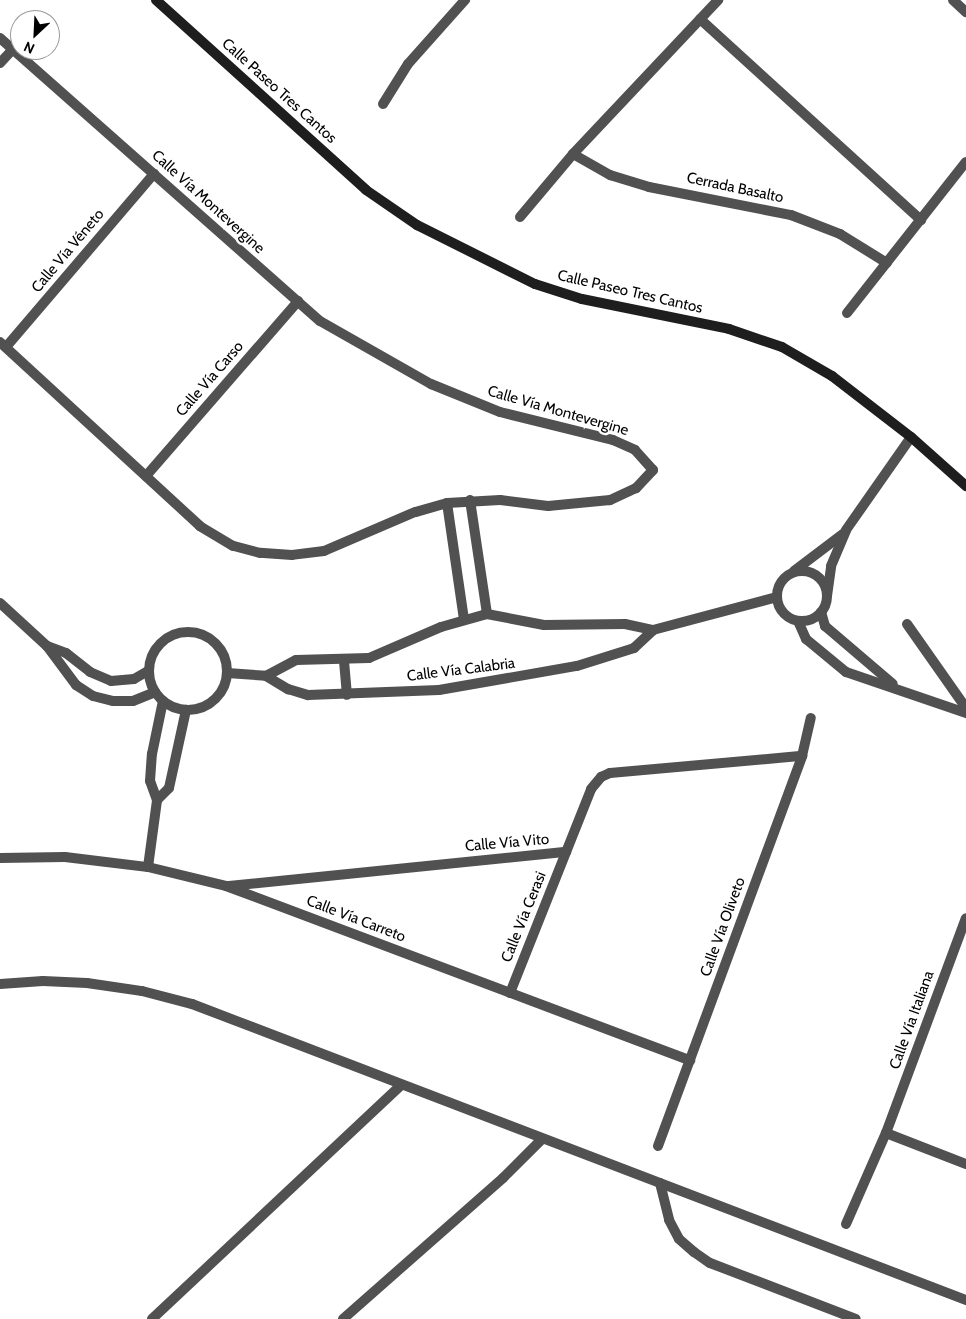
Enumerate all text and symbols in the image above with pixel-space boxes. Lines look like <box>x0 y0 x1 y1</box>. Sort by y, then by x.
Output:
north arrow <box>10 10 60 60</box>
street label: Calle Paseo Tres Cantos <box>218 35 340 147</box>
text: N <box>21 37 37 58</box>
street label: Calle Vía Montevergine <box>148 147 268 257</box>
street label: Cerrada Basalto <box>685 169 785 207</box>
street label: Calle Vía Véneto <box>28 206 108 296</box>
street label: Calle Paseo Tres Cantos <box>556 267 704 317</box>
street label: Calle Vía Carso <box>172 338 248 420</box>
street label: Calle Vía Montevergine <box>485 382 631 440</box>
street label: Calle Vía Calabria <box>406 654 516 686</box>
street label: Calle Vía Vito <box>464 830 550 856</box>
street label: Calle Vía Cerasi <box>498 869 550 965</box>
street label: Calle Vía Oliveto <box>697 875 749 979</box>
street label: Calle Vía Carreto <box>304 892 408 946</box>
street label: Calle Vía Italiana <box>886 968 938 1072</box>

